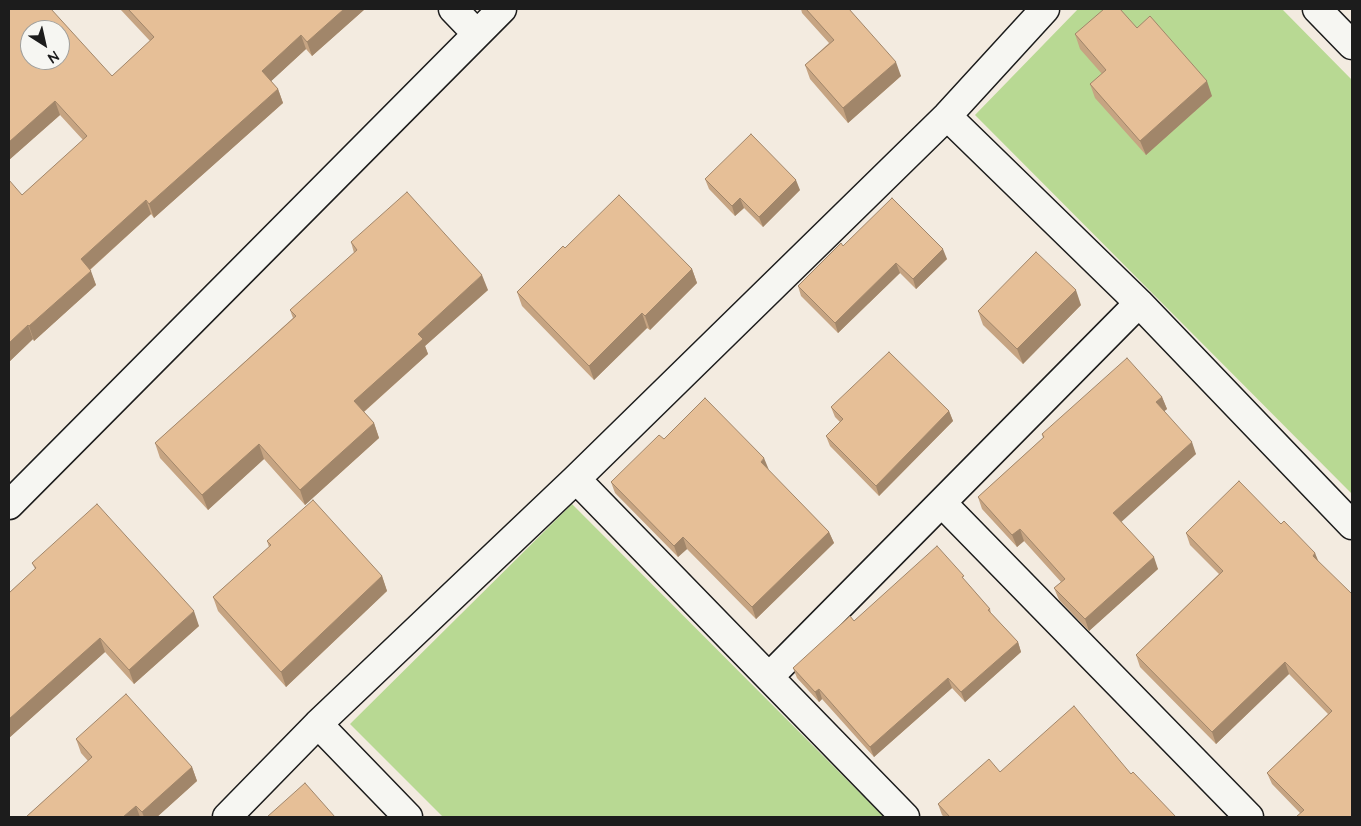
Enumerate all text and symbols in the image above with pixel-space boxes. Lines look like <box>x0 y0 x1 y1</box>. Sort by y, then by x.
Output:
north arrow <box>20 20 70 70</box>
text: N <box>44 46 62 67</box>

